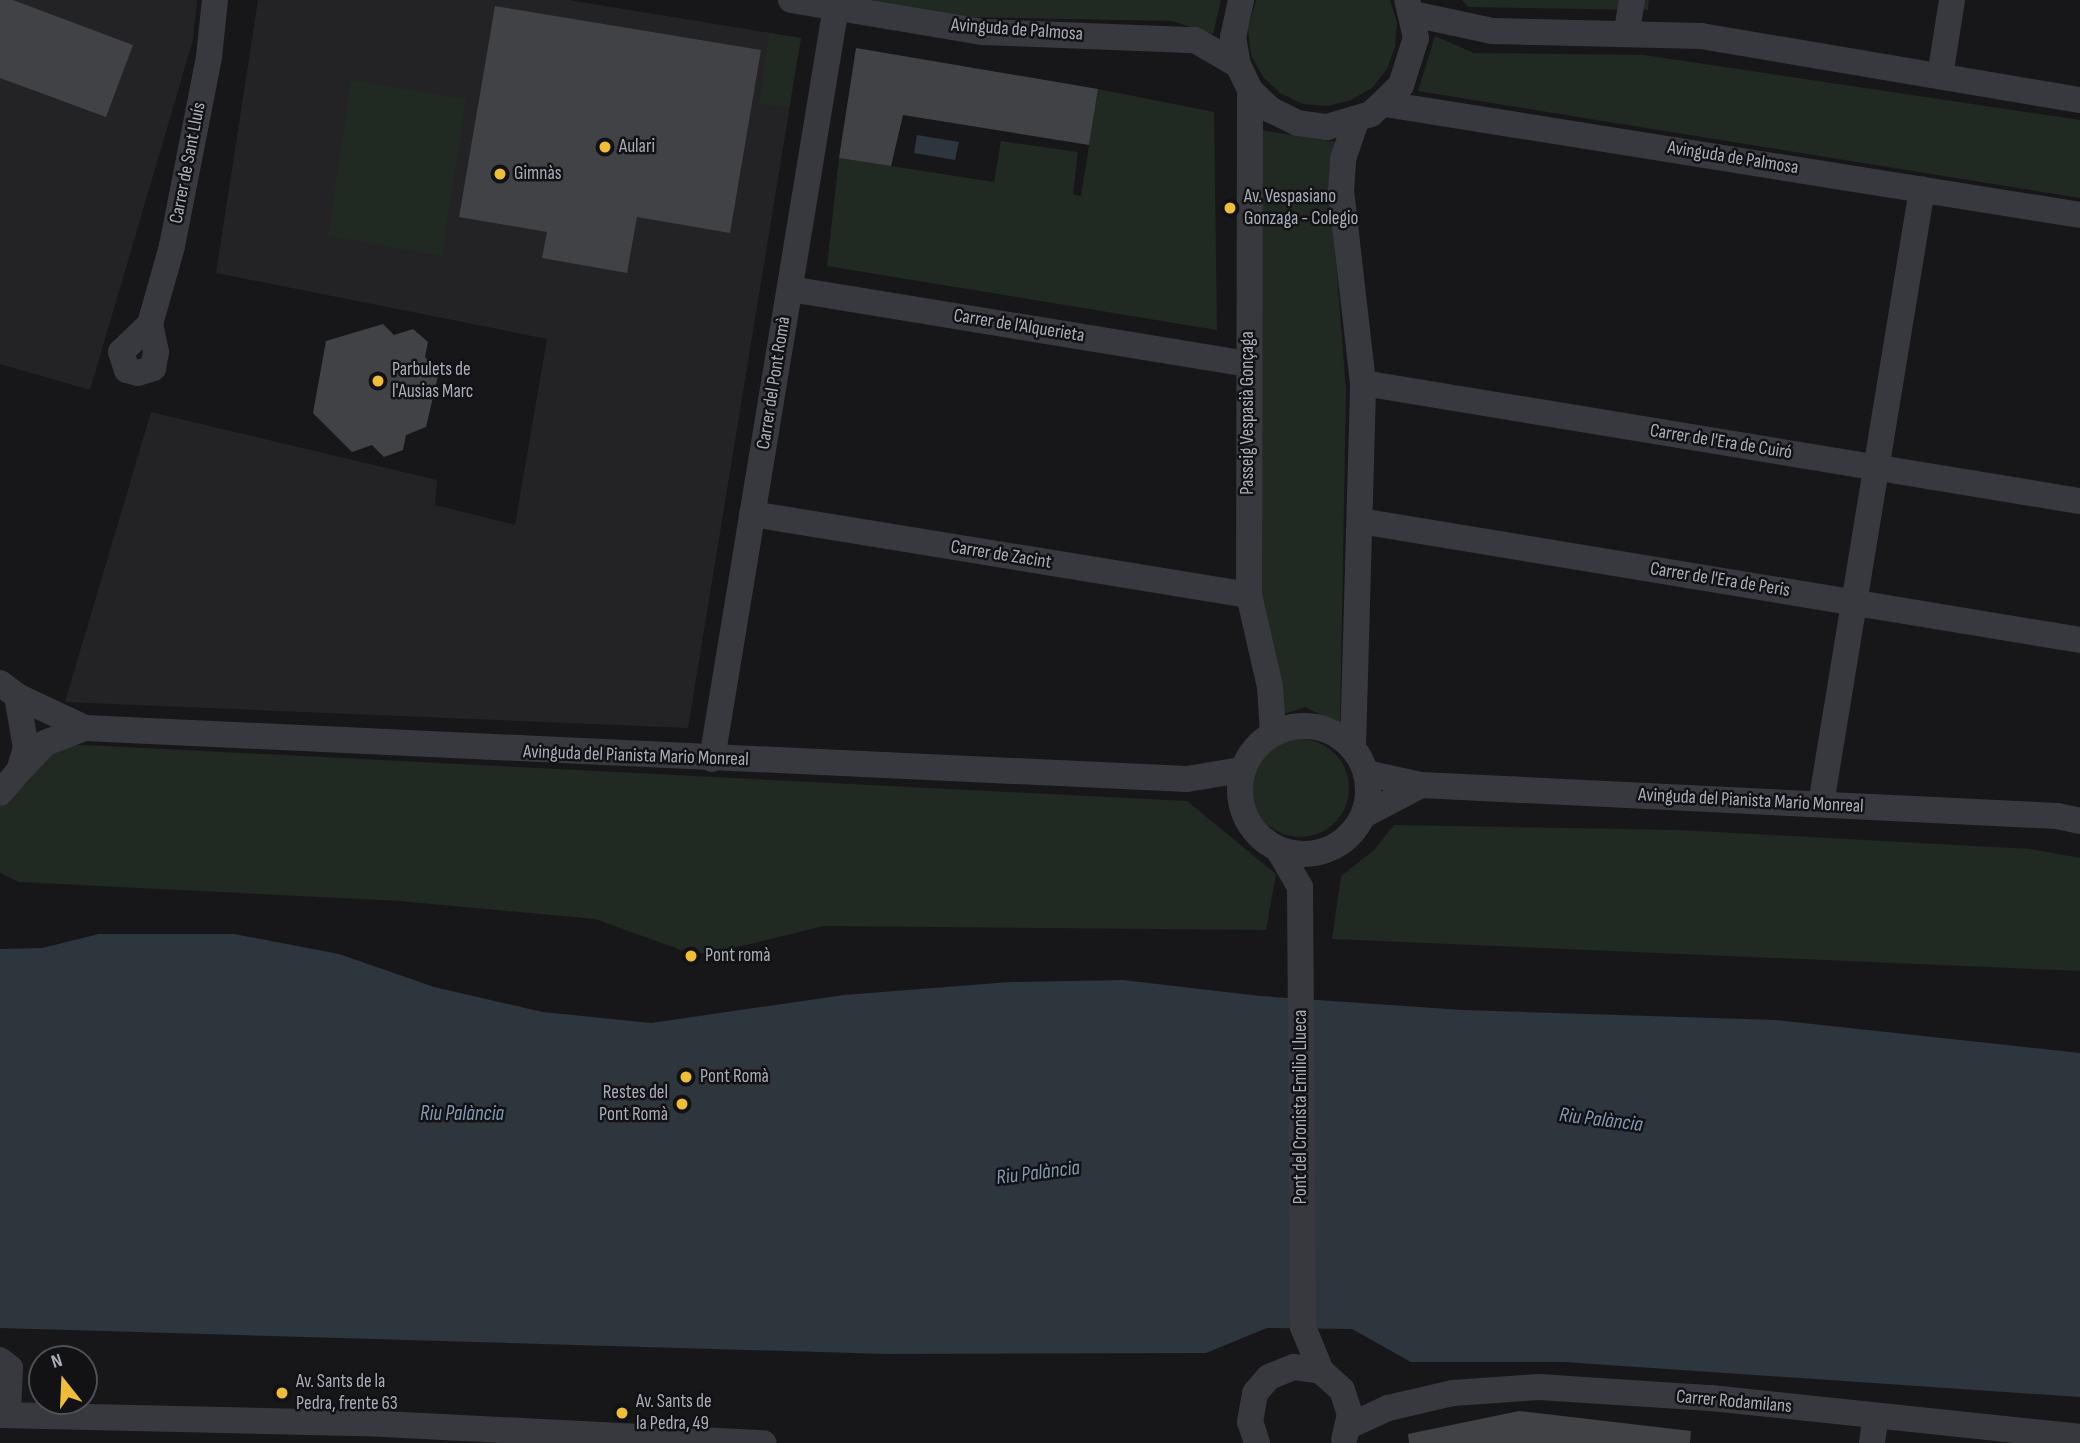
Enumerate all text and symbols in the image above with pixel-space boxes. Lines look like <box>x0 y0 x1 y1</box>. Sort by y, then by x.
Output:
street label: Avinguda de Palmosa <box>950 14 1084 46</box>
street label: Carrer de Sant Lluís <box>165 101 211 225</box>
place label: Aulari <box>619 136 655 158</box>
street label: Avinguda de Palmosa <box>1666 136 1800 180</box>
marker: Aulari <box>597 139 613 155</box>
place label: Gimnàs <box>514 163 562 185</box>
marker: Gimnàs <box>492 166 508 182</box>
place label: Av. Vespasiano Gonzaga - Colegio <box>1244 186 1358 230</box>
marker: Av. Vespasiano Gonzaga - Colegio <box>1222 200 1238 216</box>
street label: Carrer de l’Alquerieta <box>952 304 1086 348</box>
street label: Carrer del Pont Romà <box>752 315 796 451</box>
street label: Passeig Vespasià Gonçaga <box>1237 331 1259 495</box>
place label: Parbulets de l'Ausias Marc <box>392 359 473 403</box>
marker: Parbulets de l'Ausias Marc <box>370 373 386 389</box>
street label: Carrer de l'Era de Cuiró <box>1648 420 1794 464</box>
street label: Carrer de Zacint <box>949 536 1053 574</box>
street label: Carrer de l'Era de Peris <box>1648 558 1792 602</box>
street label: Avinguda del Pianista Mario Monreal <box>523 741 749 771</box>
street label: Avinguda del Pianista Mario Monreal <box>1638 784 1864 818</box>
place label: Pont romà <box>705 945 771 967</box>
marker: Pont romà <box>683 948 699 964</box>
street label: Pont del Cronista Emilio Llueca <box>1290 1010 1312 1204</box>
place label: Pont Romà <box>700 1066 769 1088</box>
marker: Pont Romà <box>678 1069 694 1085</box>
place label: Restes del Pont Romà <box>599 1082 668 1126</box>
marker: Restes del Pont Romà <box>674 1096 690 1112</box>
water label: Riu Palància <box>420 1101 504 1127</box>
water label: Riu Palància <box>1558 1102 1644 1138</box>
water label: Riu Palància <box>995 1155 1081 1191</box>
north arrow <box>28 1345 98 1415</box>
text: N <box>49 1349 65 1374</box>
place label: Av. Sants de la Pedra, frente 63 <box>296 1371 398 1415</box>
marker: Av. Sants de la Pedra, frente 63 <box>274 1385 290 1401</box>
street label: Carrer Rodamilans <box>1675 1386 1793 1418</box>
place label: Av. Sants de la Pedra, 49 <box>636 1391 712 1435</box>
marker: Av. Sants de la Pedra, 49 <box>614 1405 630 1421</box>

